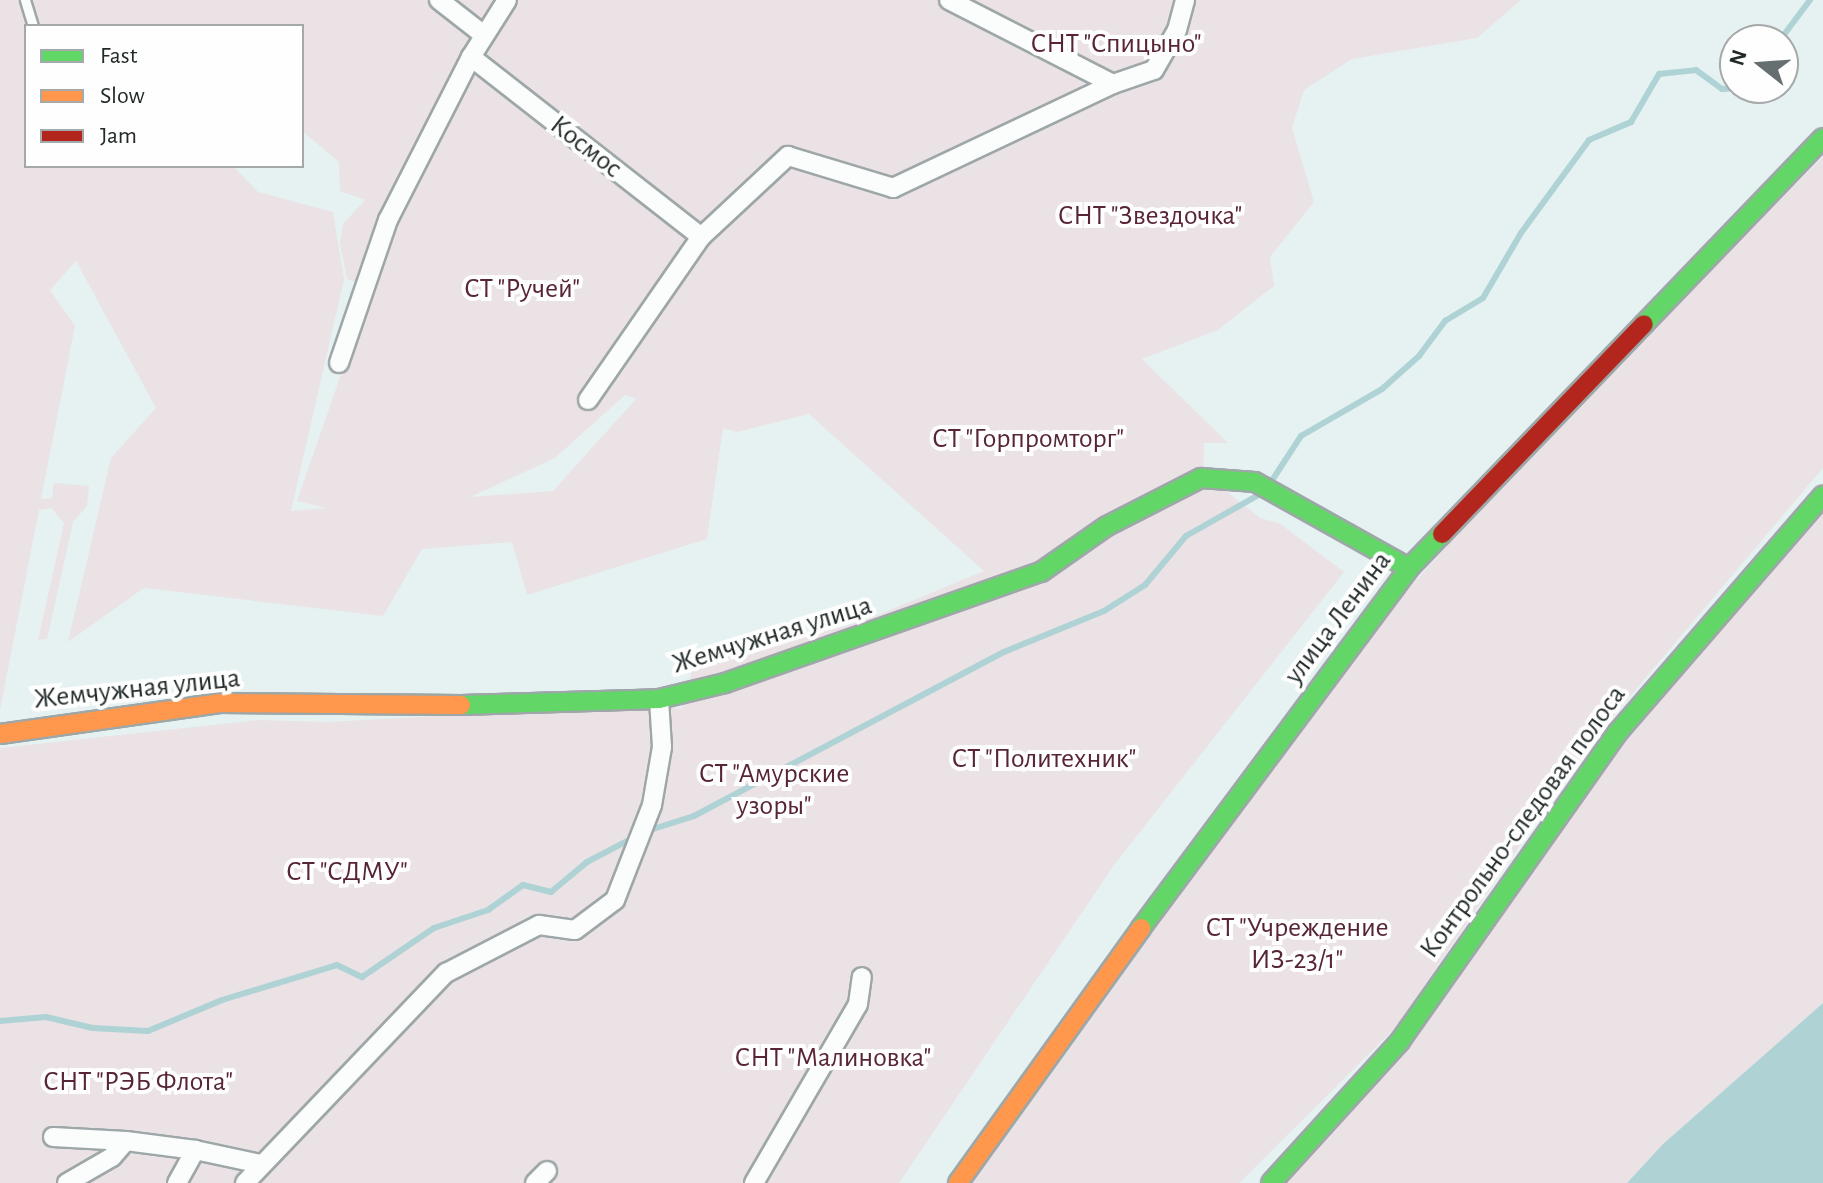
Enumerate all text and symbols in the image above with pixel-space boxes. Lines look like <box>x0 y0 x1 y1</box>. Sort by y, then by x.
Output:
legend <box>24 24 304 168</box>
north arrow <box>1719 24 1799 104</box>
park label: СНТ "Спицыно" <box>1030 27 1202 61</box>
text: Fast <box>100 44 137 68</box>
text: N <box>1725 47 1751 68</box>
text: Slow <box>100 84 145 108</box>
street label: Космос <box>543 108 629 186</box>
text: Jam <box>100 124 137 148</box>
park label: СНТ "Звездочка" <box>1058 199 1242 233</box>
park label: СТ "Ручей" <box>464 272 580 306</box>
park label: СТ "Горпромторг" <box>932 422 1124 456</box>
street label: улица Ленина <box>1277 545 1399 691</box>
street label: Жемчужная улица <box>668 589 876 681</box>
street label: Жемчужная улица <box>32 661 242 717</box>
street label: Контрольно-следовая полоса <box>1413 679 1633 965</box>
park label: СТ "Политехник" <box>952 742 1136 776</box>
park label: СТ "Амурские узоры" <box>699 757 849 823</box>
park label: СТ "СДМУ" <box>286 855 408 889</box>
park label: СТ "Учреждение ИЗ-23/1" <box>1205 911 1389 977</box>
park label: СНТ "Малиновка" <box>735 1041 931 1075</box>
park label: СНТ "РЭБ Флота" <box>43 1065 233 1099</box>

